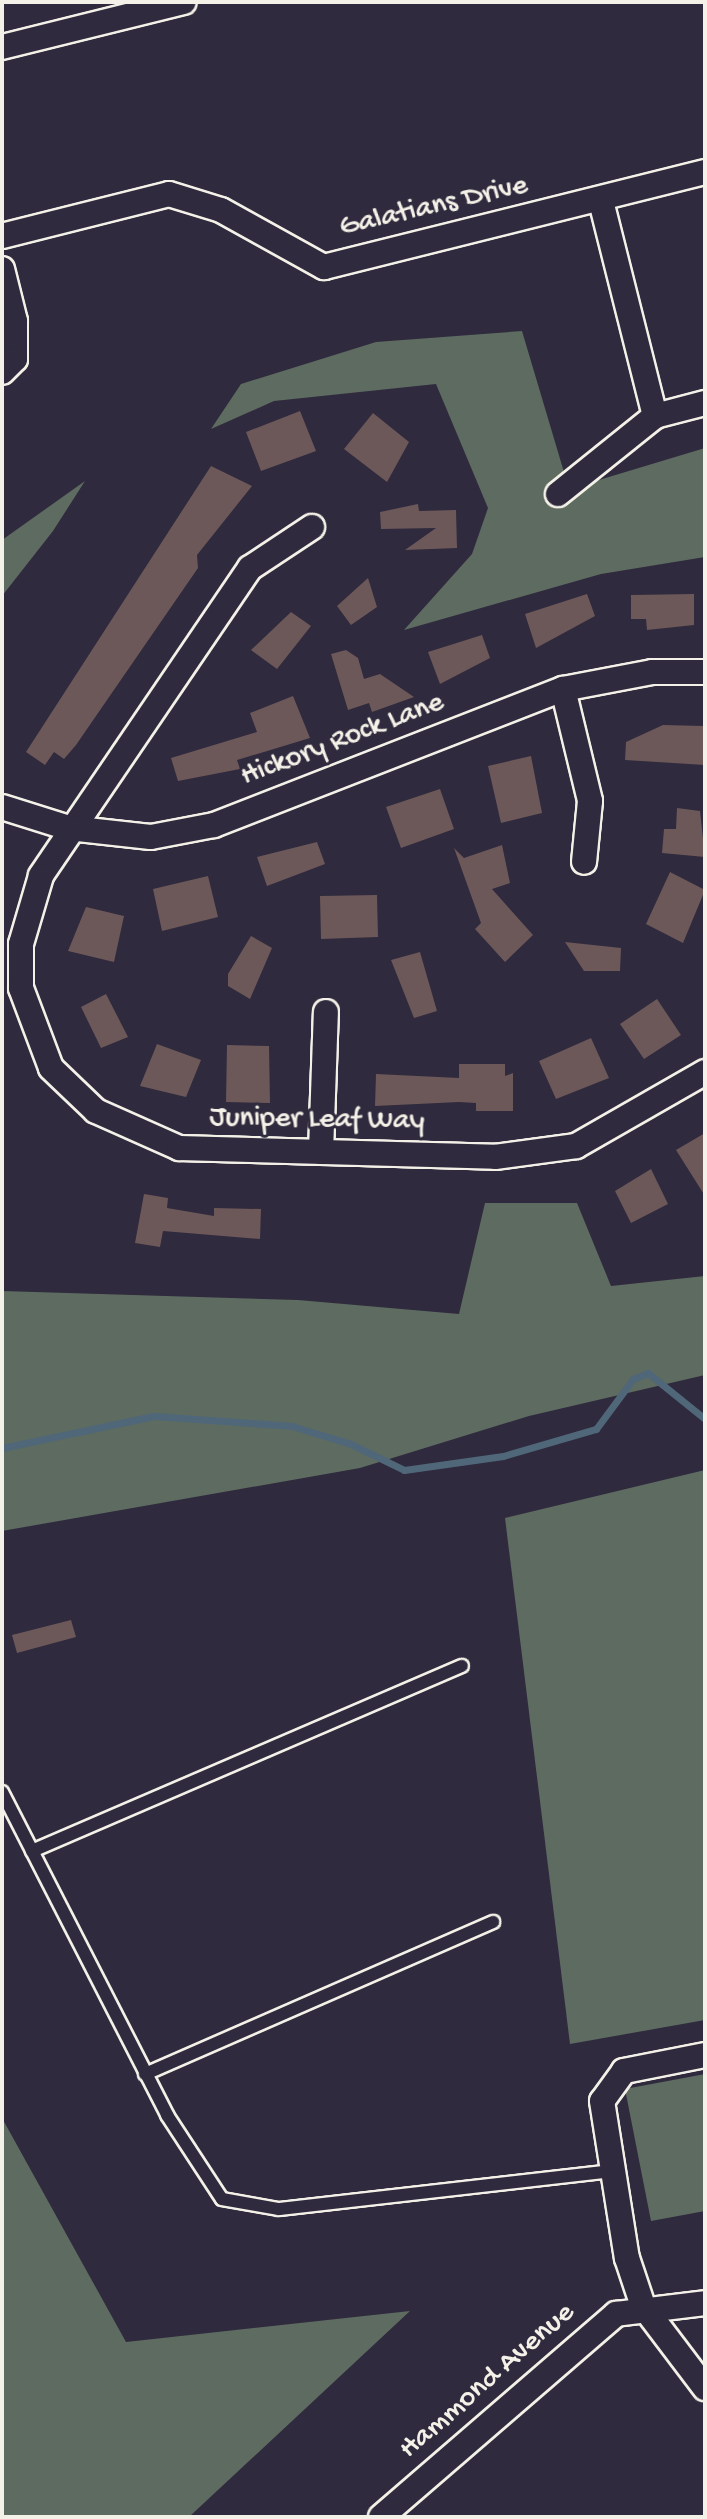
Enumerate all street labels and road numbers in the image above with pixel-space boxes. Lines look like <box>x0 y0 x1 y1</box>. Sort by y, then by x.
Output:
street label: Galatians Drive <box>336 169 532 247</box>
street label: Hickory Rock Lane <box>236 686 450 796</box>
street label: Juniper Leaf Way <box>209 1101 425 1141</box>
street label: Hammond Avenue <box>393 2296 583 2468</box>

